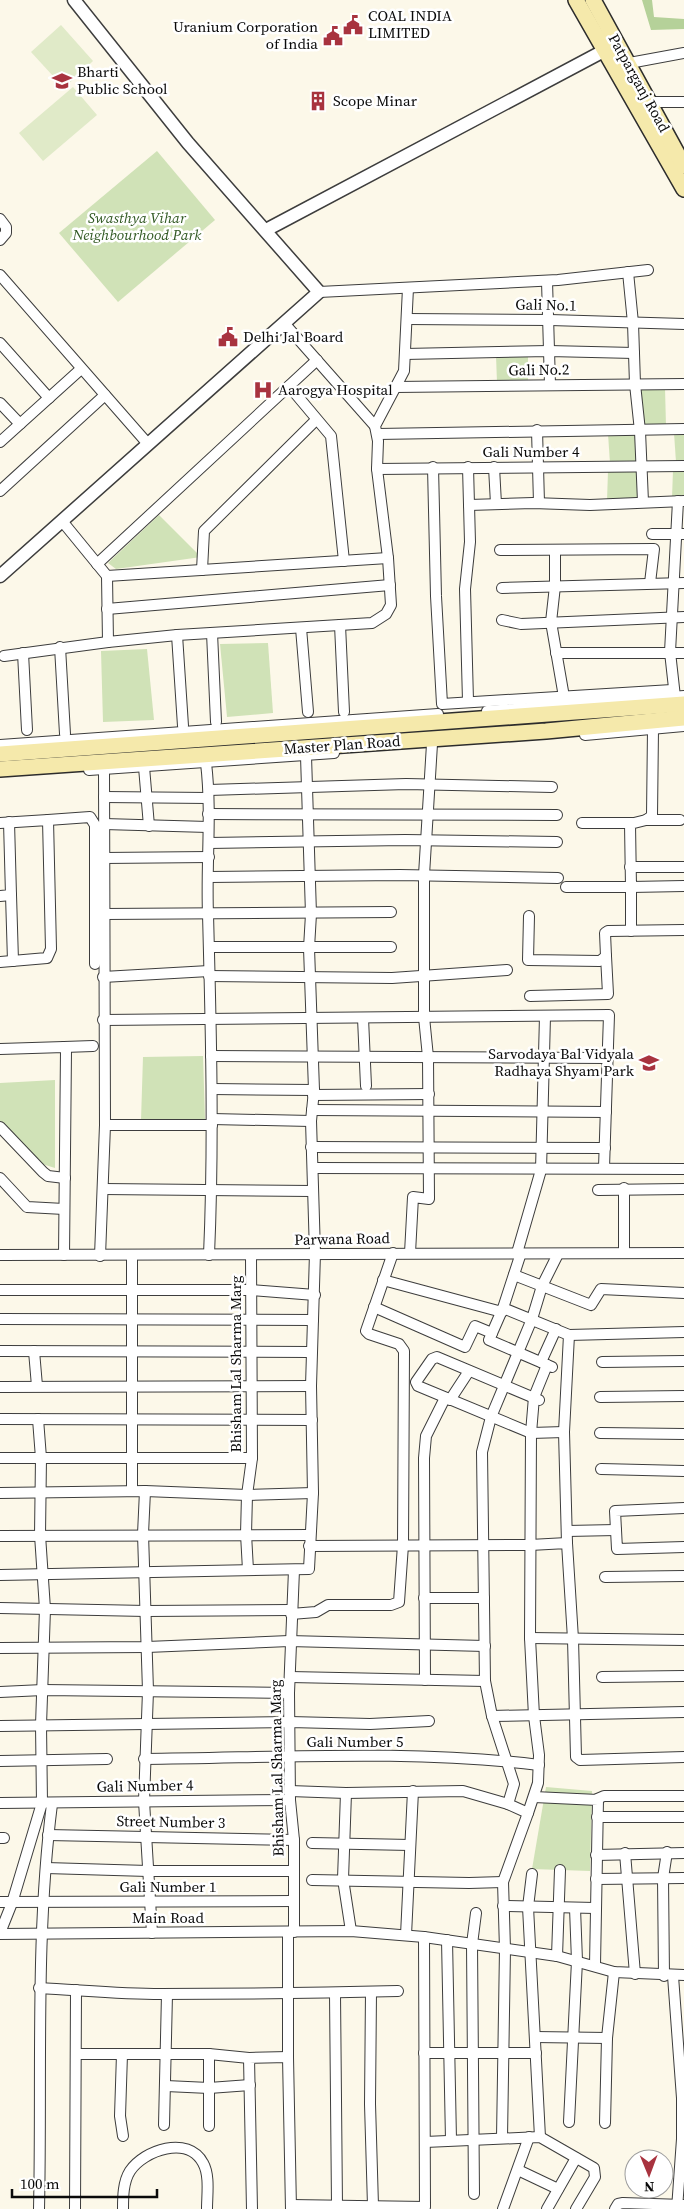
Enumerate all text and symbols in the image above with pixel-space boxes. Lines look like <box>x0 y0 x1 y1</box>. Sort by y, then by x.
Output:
place label: COAL INDIA LIMITED <box>368 5 452 43</box>
public building icon: COAL INDIA LIMITED <box>342 14 364 36</box>
place label: Uranium Corporation of India <box>173 16 318 54</box>
public building icon: Uranium Corporation of India <box>322 25 344 47</box>
street label: Patparganj Road <box>604 30 675 136</box>
place label: Bharti Public School <box>77 61 168 99</box>
school or university icon: Bharti Public School <box>51 70 73 92</box>
building icon: Scope Minar <box>307 90 329 112</box>
place label: Scope Minar <box>333 90 418 111</box>
park label: Swasthya Vihar Neighbourhood Park <box>72 207 202 245</box>
street label: Gali No.1 <box>515 293 577 316</box>
public building icon: Delhi Jal Board <box>217 326 239 348</box>
place label: Delhi Jal Board <box>243 326 344 347</box>
street label: Gali No.2 <box>508 358 570 381</box>
hospital icon: Aarogya Hospital <box>252 379 274 401</box>
place label: Aarogya Hospital <box>278 379 393 400</box>
street label: Gali Number 4 <box>483 441 580 462</box>
street label: Master Plan Road <box>283 730 402 759</box>
place label: Sarvodaya Bal Vidyala Radhaya Shyam Park <box>488 1043 635 1081</box>
school or university icon: Sarvodaya Bal Vidyala Radhaya Shyam Park <box>638 1052 660 1074</box>
street label: Parwana Road <box>294 1227 391 1250</box>
street label: Bhisham Lal Sharma Marg <box>225 1275 246 1453</box>
street label: Bhisham Lal Sharma Marg <box>264 1679 289 1857</box>
street label: Gali Number 5 <box>307 1731 403 1752</box>
street label: Gali Number 4 <box>96 1774 194 1797</box>
street label: Street Number 3 <box>116 1810 226 1833</box>
street label: Gali Number 1 <box>120 1876 216 1897</box>
street label: Main Road <box>132 1907 204 1928</box>
north arrow <box>624 2149 674 2199</box>
scale bar <box>12 2166 158 2198</box>
text: 100 m <box>20 2173 60 2194</box>
text: N <box>644 2177 655 2197</box>

